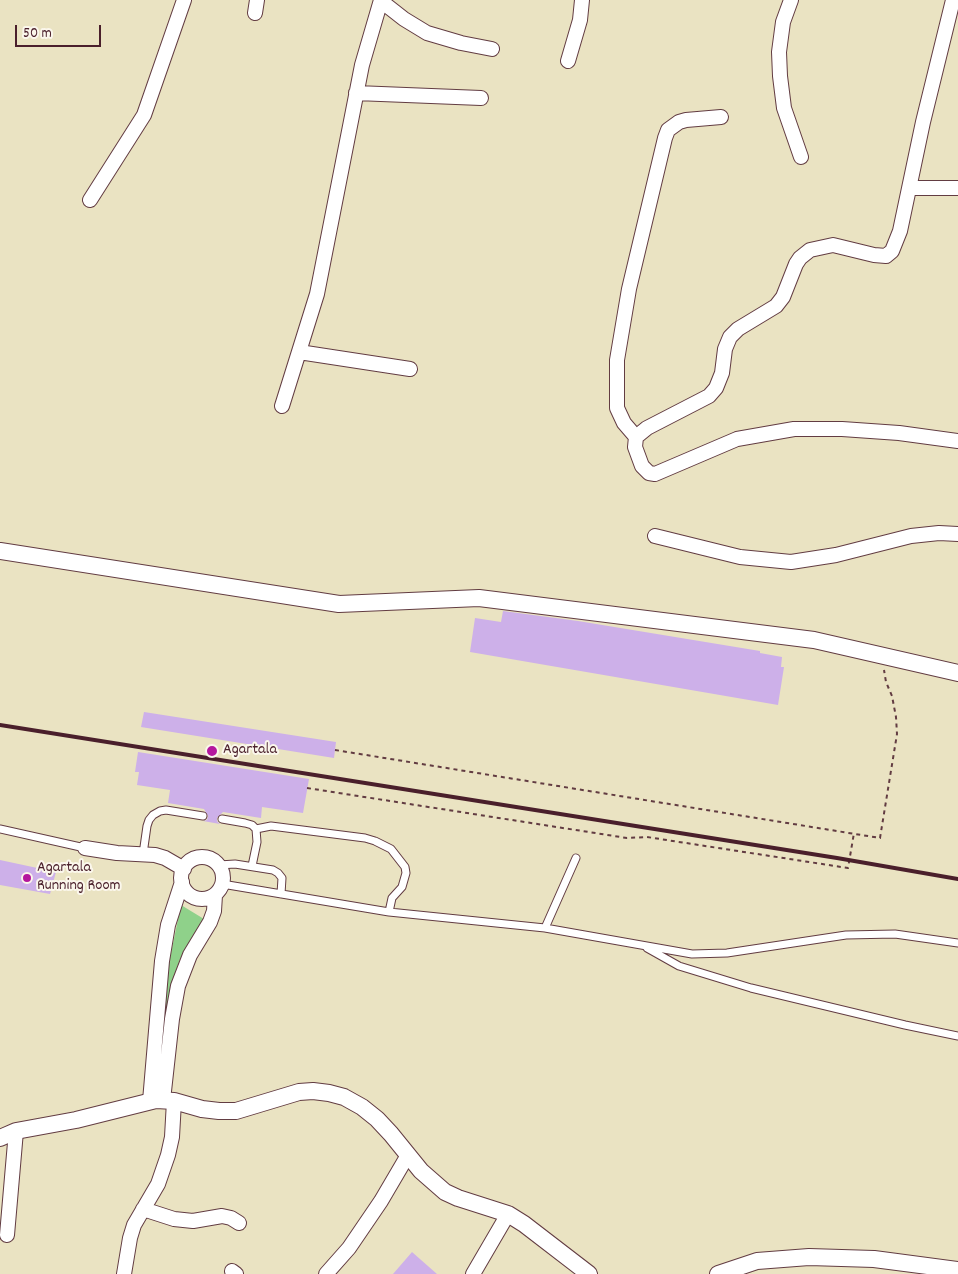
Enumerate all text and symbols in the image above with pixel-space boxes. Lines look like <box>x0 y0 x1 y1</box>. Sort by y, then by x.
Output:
scale bar <box>18 15 104 47</box>
text: 50 m <box>23 23 52 45</box>
place label: Agartala <box>223 741 277 761</box>
marker: Agartala <box>205 744 219 758</box>
place label: Agartala Running Room <box>37 859 120 897</box>
marker: Agartala Running Room <box>21 872 33 884</box>

